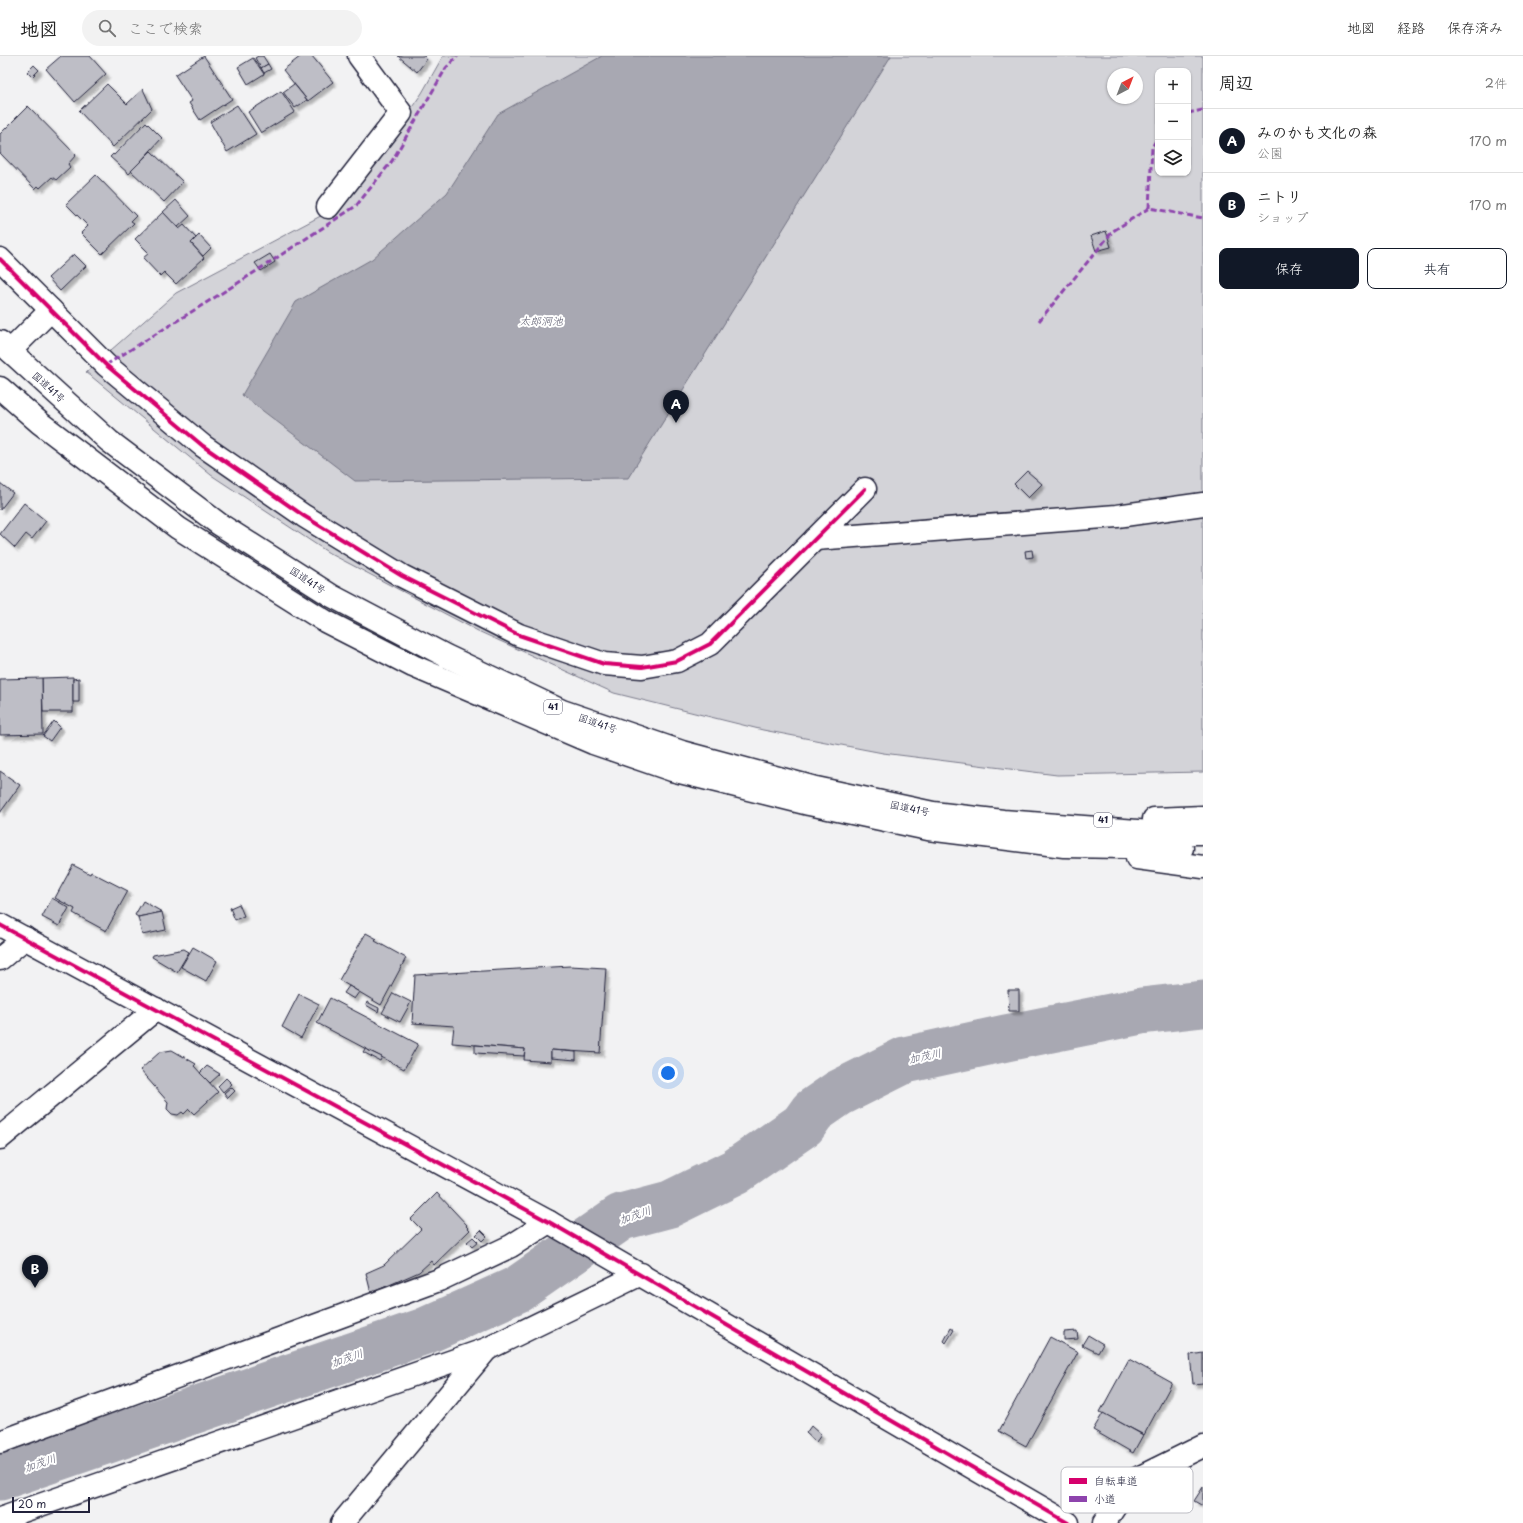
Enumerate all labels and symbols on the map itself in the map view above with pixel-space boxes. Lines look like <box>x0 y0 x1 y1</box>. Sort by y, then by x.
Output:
north arrow <box>1107 68 1143 104</box>
water label: 太郎洞池 <box>519 312 564 329</box>
street label: 国道41号 <box>29 368 69 406</box>
pin: A <box>663 390 689 423</box>
street label: 国道41号 <box>287 562 329 597</box>
road number: 41 <box>544 700 562 714</box>
street label: 国道41号 <box>577 709 620 736</box>
street label: 国道41号 <box>889 796 931 819</box>
road number: 41 <box>1094 813 1112 827</box>
water label: 加茂川 <box>907 1044 943 1067</box>
your location <box>658 1063 678 1083</box>
water label: 加茂川 <box>616 1201 653 1228</box>
pin: B <box>22 1255 48 1288</box>
water label: 加茂川 <box>328 1344 365 1371</box>
water label: 加茂川 <box>21 1449 58 1476</box>
legend <box>1061 1467 1193 1513</box>
text: 自転車道 <box>1094 1472 1138 1489</box>
text: 小道 <box>1094 1490 1116 1507</box>
scale bar <box>12 1495 90 1514</box>

